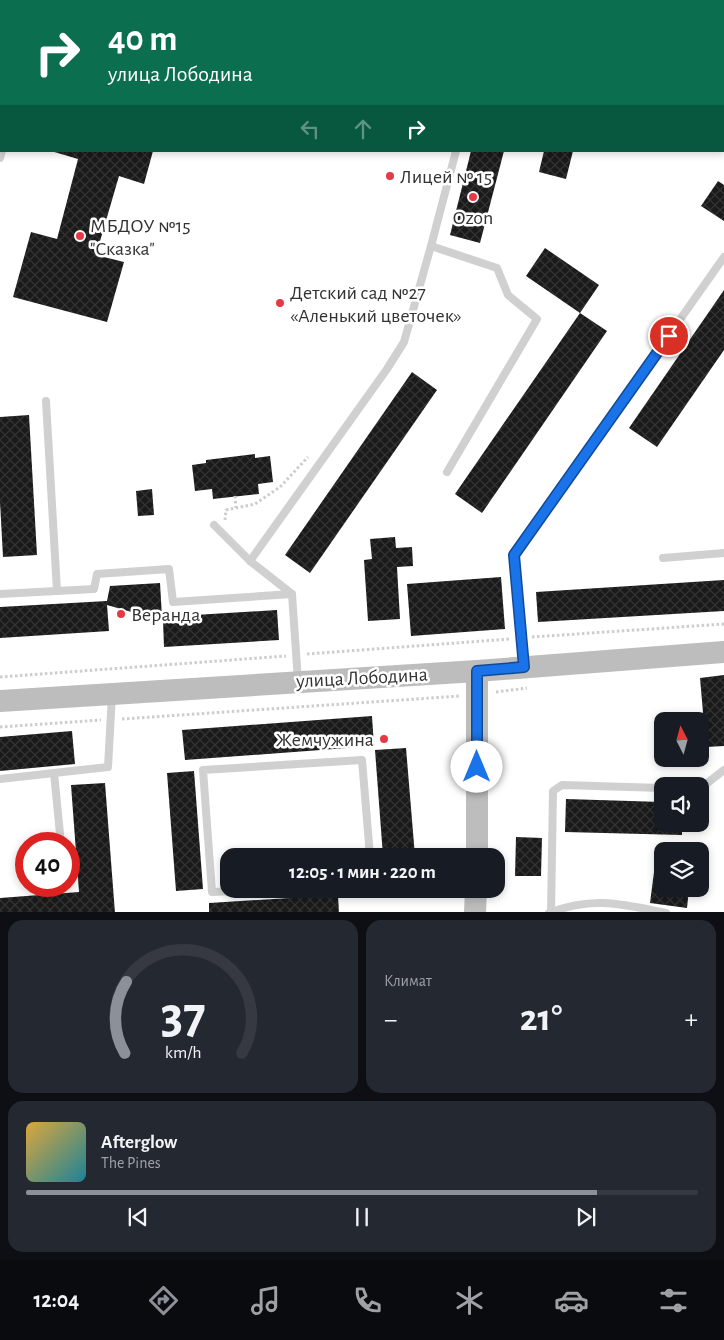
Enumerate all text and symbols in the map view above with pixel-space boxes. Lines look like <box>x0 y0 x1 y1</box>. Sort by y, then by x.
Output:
icon: right <box>25 20 90 85</box>
text: 40 m <box>108 22 177 57</box>
text: улица Лободина <box>108 63 253 85</box>
icon: left <box>296 115 324 143</box>
icon: ahead <box>349 115 377 143</box>
icon: right <box>402 115 430 143</box>
place label: Лицей № 15 <box>400 167 492 187</box>
marker: Лицей № 15 <box>384 170 396 182</box>
marker: Ozon <box>467 191 479 203</box>
place label: Ozon <box>453 208 493 228</box>
place label: МБДОУ №15 "Сказка" <box>90 216 191 259</box>
marker: МБДОУ №15 "Сказка" <box>74 230 86 242</box>
place label: Детский сад №27 «Аленький цветочек» <box>290 283 462 326</box>
marker: Детский сад №27 «Аленький цветочек» <box>274 297 286 309</box>
pin <box>648 315 690 357</box>
icon: arrive <box>655 322 683 350</box>
place label: Веранда <box>131 605 200 625</box>
marker: Веранда <box>115 608 127 620</box>
street label: улица Лободина <box>295 665 428 691</box>
north arrow <box>654 712 709 768</box>
map controls <box>654 712 709 897</box>
place label: Жемчужина <box>276 730 374 750</box>
marker: Жемчужина <box>378 733 390 745</box>
position arrow <box>450 740 502 792</box>
button: sound <box>654 777 709 832</box>
speed limit sign: 40 <box>15 832 80 897</box>
button: layers <box>654 842 709 897</box>
text: 12:05 · 1 мин · 220 m <box>289 863 436 882</box>
text: Климат <box>384 973 432 989</box>
text: 37 <box>161 990 205 1042</box>
text: 21° <box>520 1000 562 1038</box>
text: − <box>384 1006 397 1034</box>
text: + <box>685 1006 698 1034</box>
text: km/h <box>165 1044 201 1062</box>
text: Afterglow <box>101 1133 177 1152</box>
text: The Pines <box>101 1155 161 1171</box>
icon: previous <box>124 1203 152 1231</box>
icon: pause <box>348 1203 376 1231</box>
icon: next <box>572 1203 600 1231</box>
icon: directions <box>146 1283 181 1318</box>
icon: music <box>248 1283 283 1318</box>
icon: phone <box>350 1283 385 1318</box>
icon: climate <box>452 1283 487 1318</box>
icon: car <box>554 1283 589 1318</box>
icon: filters <box>656 1283 691 1318</box>
text: 12:04 <box>33 1289 79 1311</box>

